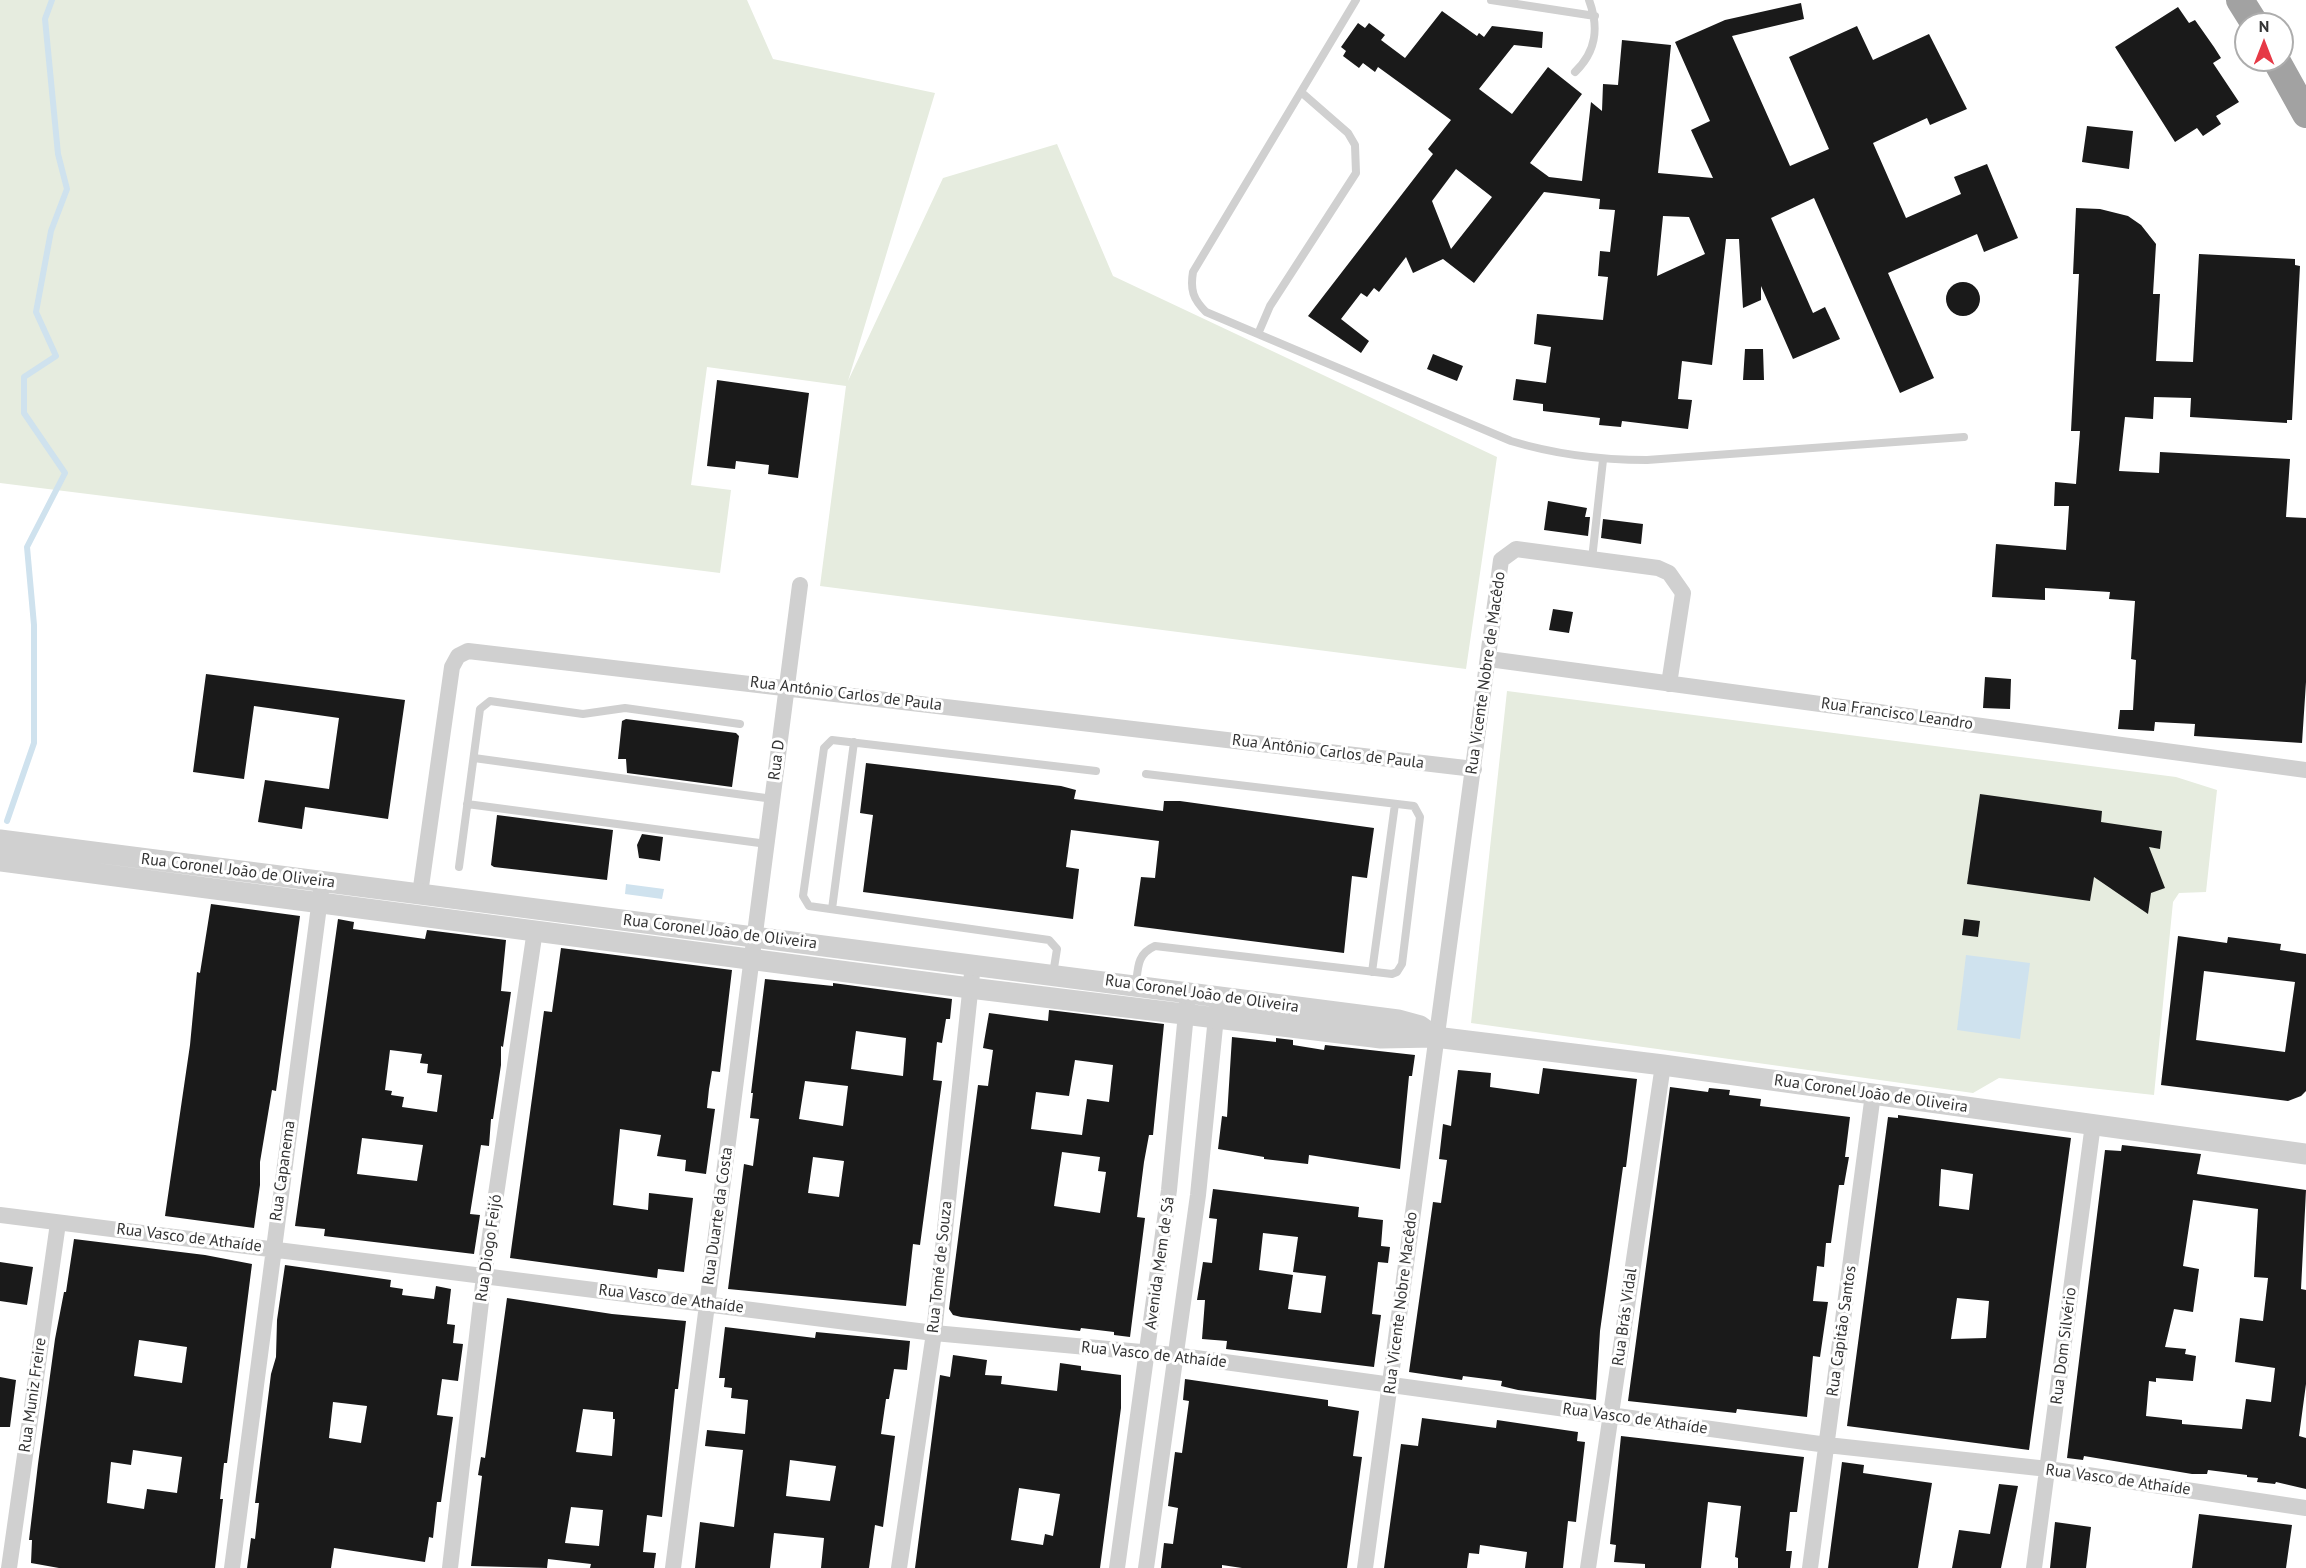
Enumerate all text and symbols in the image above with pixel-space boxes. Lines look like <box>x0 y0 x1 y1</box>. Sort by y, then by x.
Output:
north arrow <box>2234 12 2294 72</box>
text: N <box>2259 16 2269 36</box>
street label: Rua Vicente Nobre de Macêdo <box>1462 570 1510 776</box>
street label: Rua Antônio Carlos de Paula <box>749 673 943 715</box>
street label: Rua Francisco Leandro <box>1820 694 1974 734</box>
street label: Rua Antônio Carlos de Paula <box>1231 731 1425 773</box>
street label: Rua D <box>765 739 789 781</box>
street label: Rua Coronel João de Oliveira <box>140 850 336 892</box>
street label: Rua Coronel João de Oliveira <box>622 911 818 953</box>
street label: Rua Coronel João de Oliveira <box>1104 971 1300 1017</box>
street label: Rua Coronel João de Oliveira <box>1773 1071 1969 1117</box>
street label: Rua Capanema <box>266 1119 300 1223</box>
street label: Rua Duarte da Costa <box>699 1146 737 1286</box>
street label: Rua Diogo Feijó <box>472 1193 506 1303</box>
street label: Avenida Mem de Sá <box>1141 1195 1179 1331</box>
street label: Rua Tomé de Souza <box>924 1200 956 1334</box>
street label: Rua Vicente Nobre Macêdo <box>1380 1211 1422 1395</box>
street label: Rua Vasco de Athaíde <box>115 1220 263 1256</box>
street label: Rua Capitão Santos <box>1823 1264 1861 1398</box>
street label: Rua Brás Vidal <box>1609 1267 1641 1367</box>
street label: Rua Vasco de Athaíde <box>597 1281 745 1317</box>
street label: Rua Dom Silvério <box>2047 1286 2081 1406</box>
street label: Rua Muniz Freire <box>15 1336 51 1454</box>
street label: Rua Vasco de Athaíde <box>1080 1338 1228 1372</box>
street label: Rua Vasco de Athaíde <box>1561 1399 1709 1439</box>
street label: Rua Vasco de Athaíde <box>2044 1460 2192 1500</box>

